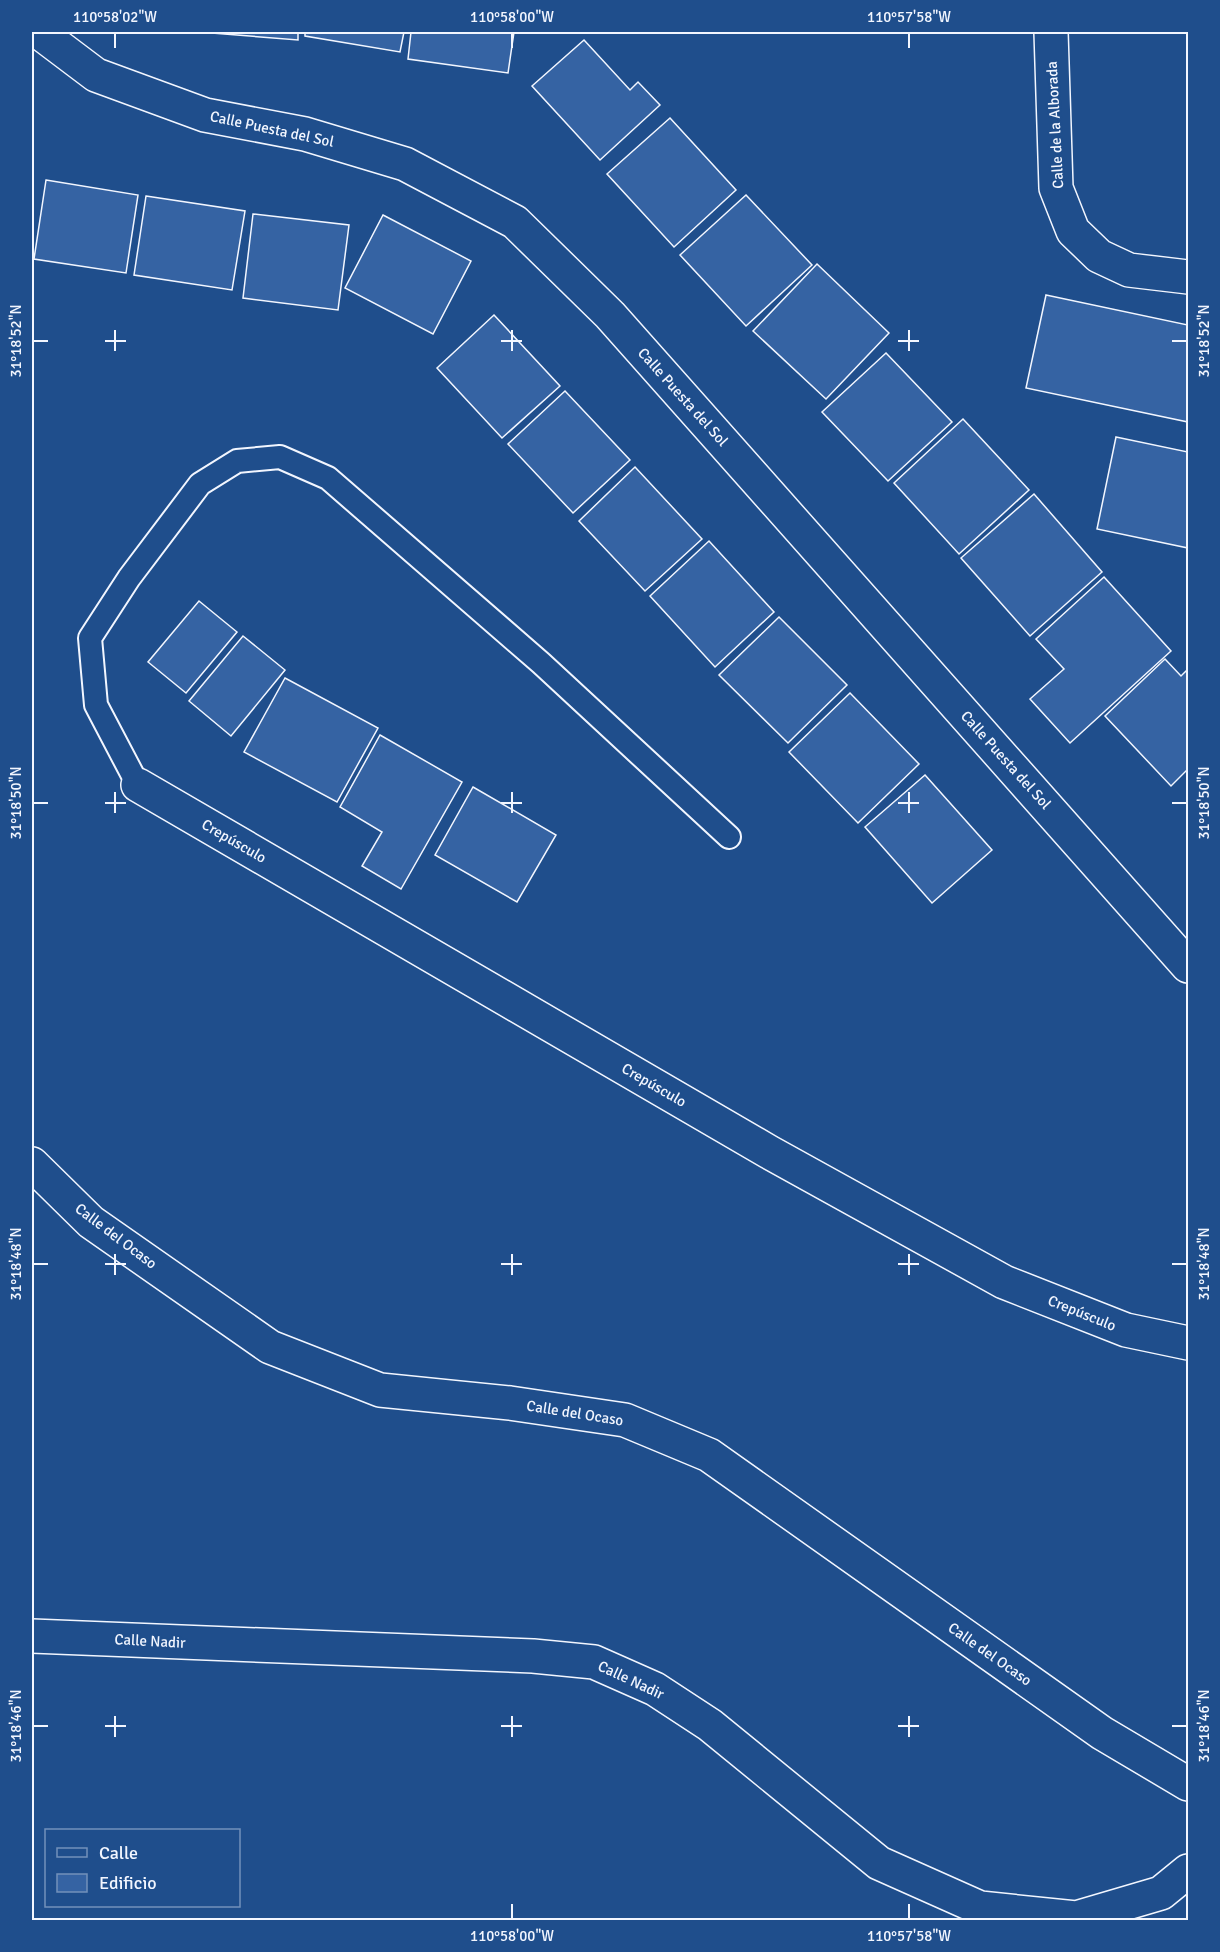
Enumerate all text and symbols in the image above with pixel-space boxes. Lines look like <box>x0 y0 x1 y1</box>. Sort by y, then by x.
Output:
text: 110°58'02"W <box>73 8 157 26</box>
text: 110°58'00"W <box>470 8 554 26</box>
text: 110°57'58"W <box>867 8 951 26</box>
street label: Calle de la Alborada <box>1043 61 1067 189</box>
street label: Calle Puesta del Sol <box>208 107 336 151</box>
text: 31°18'52"N <box>7 304 25 378</box>
text: 31°18'52"N <box>1195 304 1213 378</box>
street label: Calle Puesta del Sol <box>634 344 732 450</box>
street label: Calle Puesta del Sol <box>957 707 1055 813</box>
text: 31°18'50"N <box>7 766 25 840</box>
text: 31°18'50"N <box>1195 766 1213 840</box>
street label: Crepúsculo <box>198 815 270 867</box>
street label: Crepúsculo <box>618 1059 690 1111</box>
street label: Calle del Ocaso <box>71 1199 161 1273</box>
text: 31°18'48"N <box>7 1227 25 1301</box>
text: 31°18'48"N <box>1195 1227 1213 1301</box>
street label: Crepúsculo <box>1045 1291 1119 1335</box>
street label: Calle del Ocaso <box>525 1396 625 1430</box>
street label: Calle del Ocaso <box>945 1619 1035 1690</box>
street label: Calle Nadir <box>114 1630 186 1652</box>
street label: Calle Nadir <box>595 1657 667 1703</box>
text: 31°18'46"N <box>7 1689 25 1763</box>
text: 31°18'46"N <box>1195 1689 1213 1763</box>
legend <box>45 1829 240 1907</box>
text: Calle <box>99 1842 138 1864</box>
text: Edificio <box>99 1872 157 1894</box>
text: 110°58'00"W <box>470 1927 554 1945</box>
text: 110°57'58"W <box>867 1927 951 1945</box>

